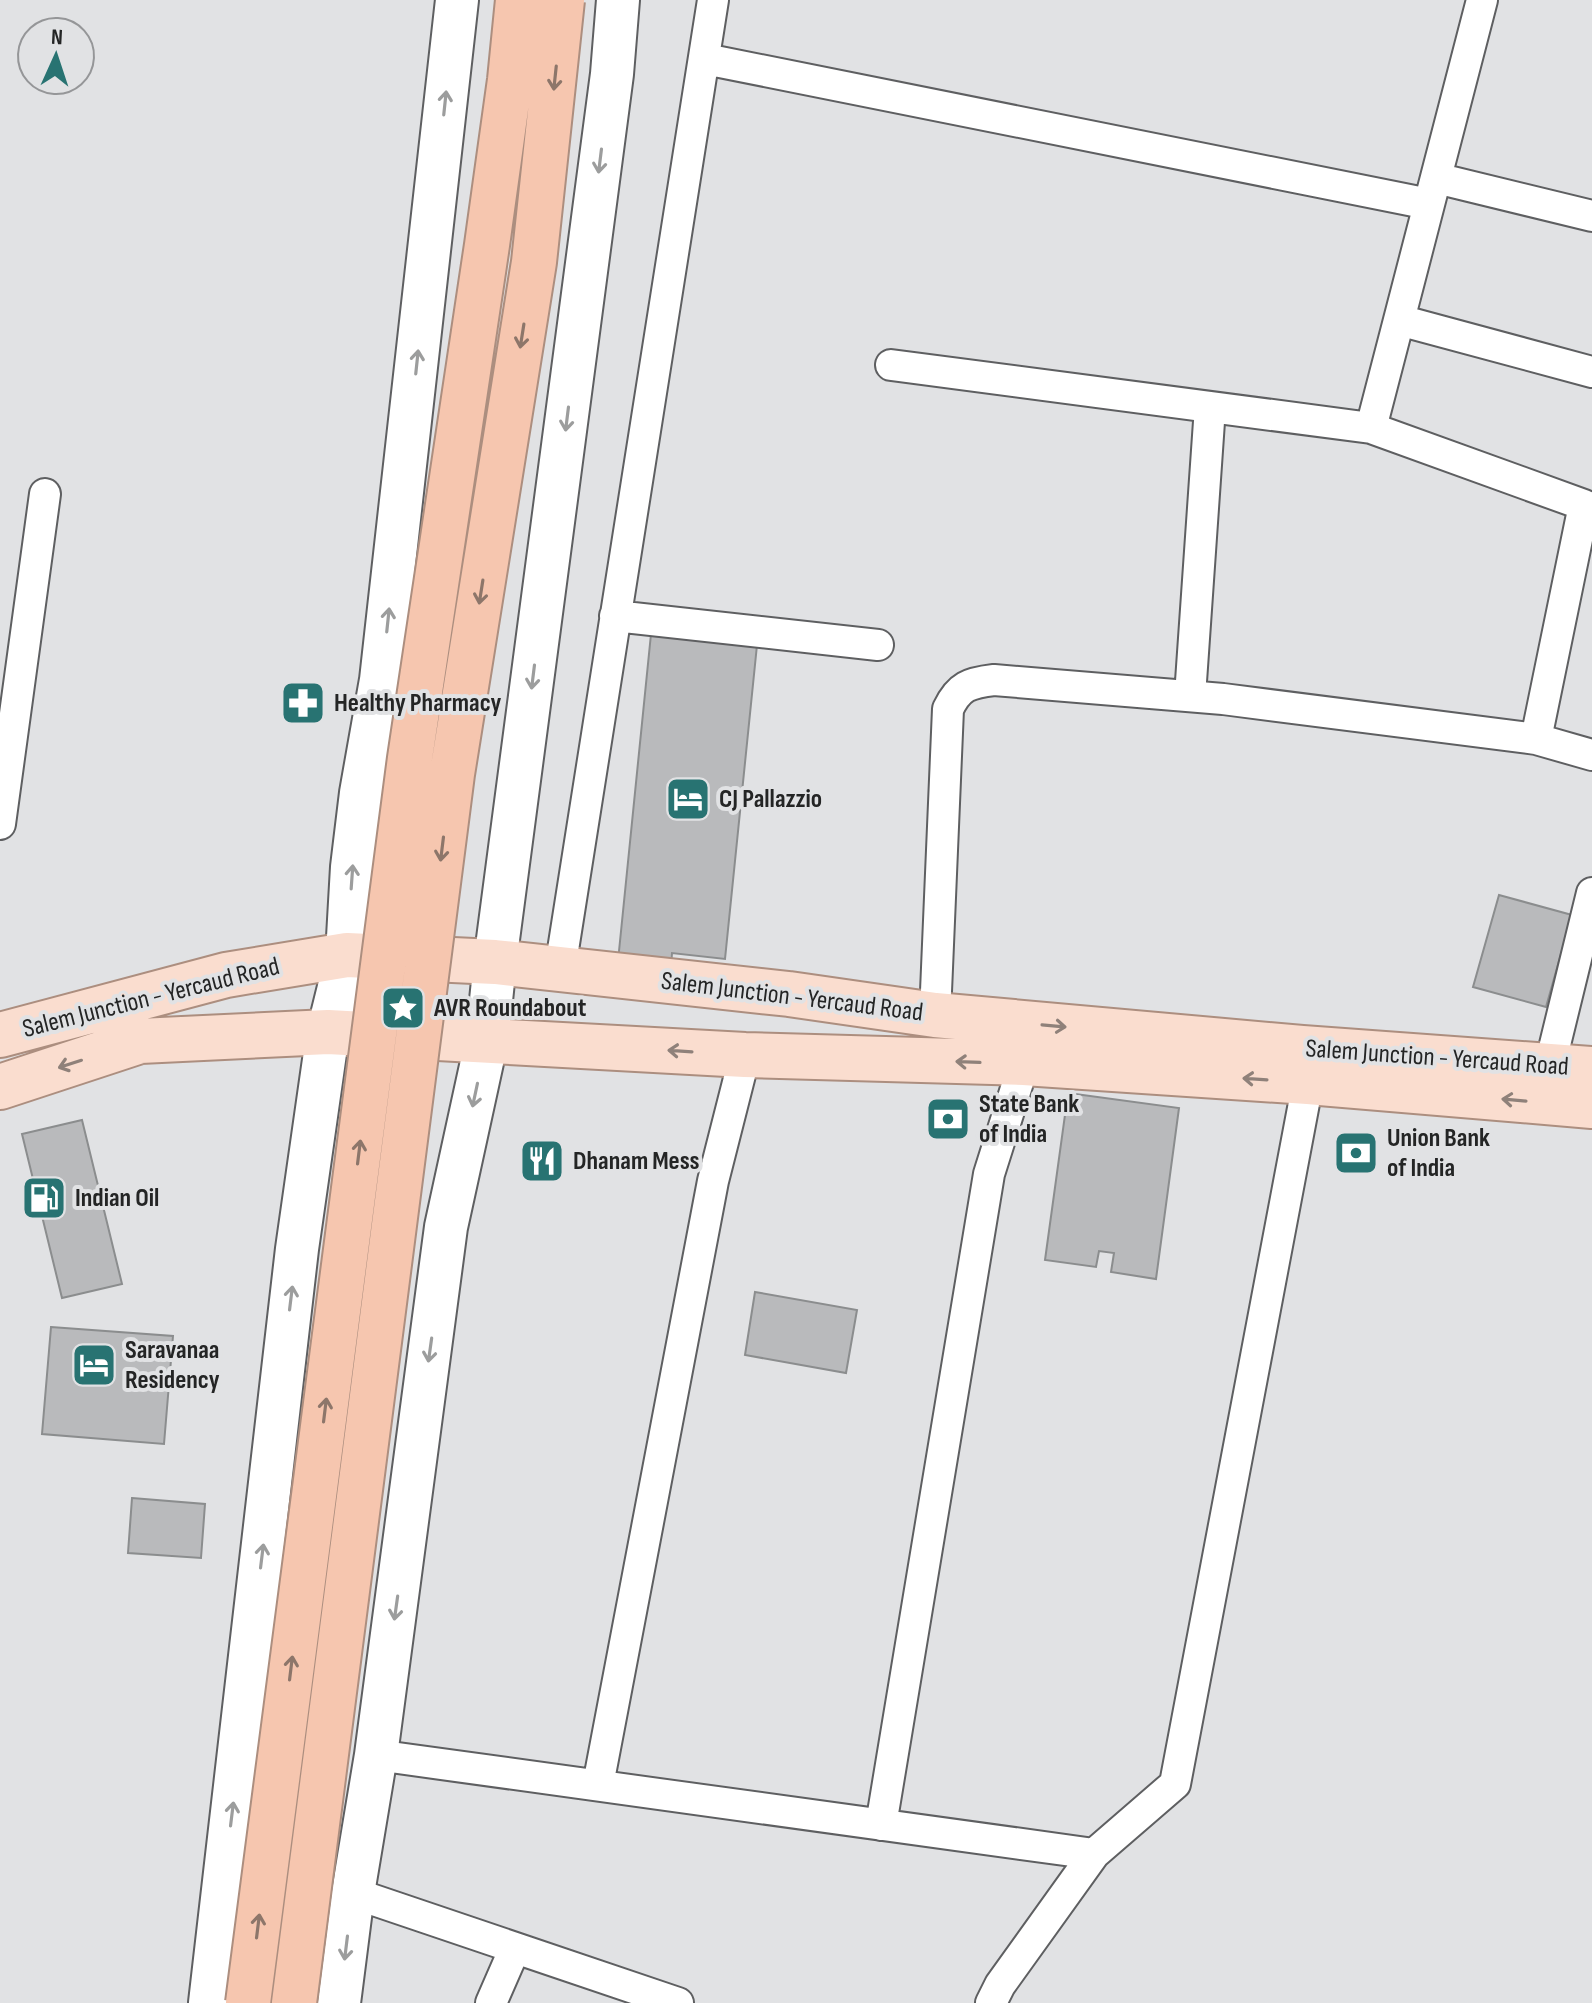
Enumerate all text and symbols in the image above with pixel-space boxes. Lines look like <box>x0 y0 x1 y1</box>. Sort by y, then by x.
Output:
north arrow <box>16 16 96 96</box>
text: N <box>50 24 64 51</box>
one-way arrow <box>547 64 562 91</box>
one-way arrow <box>438 90 453 117</box>
one-way arrow <box>592 148 607 173</box>
one-way arrow <box>514 322 529 348</box>
one-way arrow <box>409 349 424 375</box>
one-way arrow <box>559 406 574 431</box>
one-way arrow <box>473 579 488 604</box>
one-way arrow <box>380 607 395 634</box>
one-way arrow <box>526 663 541 690</box>
pharmacy icon: Healthy Pharmacy <box>279 679 327 727</box>
place label: Healthy Pharmacy <box>334 688 502 719</box>
hotel icon: CJ Pallazzio <box>664 775 712 823</box>
place label: CJ Pallazzio <box>719 784 822 815</box>
one-way arrow <box>434 836 449 861</box>
one-way arrow <box>345 864 360 891</box>
street label: Salem Junction - Yercaud Road <box>19 951 283 1045</box>
street label: Salem Junction - Yercaud Road <box>659 966 925 1028</box>
place icon: AVR Roundabout <box>379 984 427 1032</box>
place label: AVR Roundabout <box>433 993 587 1024</box>
one-way arrow <box>1040 1018 1067 1033</box>
street label: Salem Junction - Yercaud Road <box>1304 1033 1570 1083</box>
one-way arrow <box>667 1043 694 1058</box>
one-way arrow <box>955 1054 982 1069</box>
one-way arrow <box>58 1057 83 1072</box>
one-way arrow <box>1242 1071 1269 1086</box>
one-way arrow <box>467 1081 482 1107</box>
place label: State Bank of India <box>979 1089 1079 1150</box>
one-way arrow <box>1501 1092 1528 1107</box>
bank icon: State Bank of India <box>924 1095 972 1143</box>
place label: Union Bank of India <box>1387 1123 1490 1184</box>
bank icon: Union Bank of India <box>1332 1129 1380 1177</box>
restaurant icon: Dhanam Mess <box>518 1137 566 1185</box>
one-way arrow <box>351 1139 366 1166</box>
place label: Dhanam Mess <box>573 1146 699 1177</box>
fuel station icon: Indian Oil <box>20 1174 68 1222</box>
place label: Indian Oil <box>75 1183 159 1214</box>
one-way arrow <box>284 1285 299 1312</box>
place label: Saravanaa Residency <box>125 1335 220 1396</box>
one-way arrow <box>422 1337 437 1363</box>
hotel icon: Saravanaa Residency <box>70 1341 118 1389</box>
one-way arrow <box>318 1398 333 1423</box>
one-way arrow <box>254 1543 269 1570</box>
one-way arrow <box>388 1595 403 1620</box>
one-way arrow <box>284 1655 299 1682</box>
one-way arrow <box>224 1801 239 1828</box>
one-way arrow <box>251 1914 266 1939</box>
one-way arrow <box>338 1935 353 1961</box>

